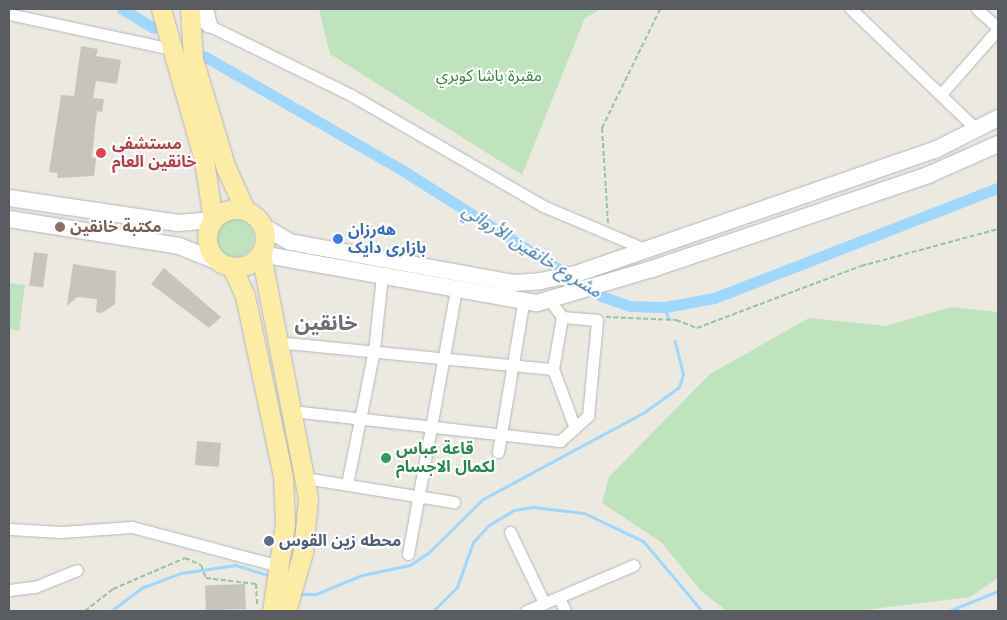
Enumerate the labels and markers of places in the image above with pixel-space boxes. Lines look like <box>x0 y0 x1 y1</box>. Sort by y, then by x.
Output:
place label: مستشفى خانقين العام <box>112 134 196 172</box>
marker: مستشفى خانقين العام <box>94 146 108 160</box>
place label: مكتبة خانقين <box>70 217 162 237</box>
place label: هەرزان بازاری دایک <box>348 220 426 258</box>
marker: مكتبة خانقين <box>54 221 66 233</box>
marker: هەرزان بازاری دایک <box>332 233 344 245</box>
place label: قاعة عباس لكمال الاجسام <box>396 439 495 477</box>
marker: قاعة عباس لكمال الاجسام <box>380 452 392 464</box>
place label: محطه زين القوس <box>279 531 401 551</box>
marker: محطه زين القوس <box>263 535 275 547</box>

